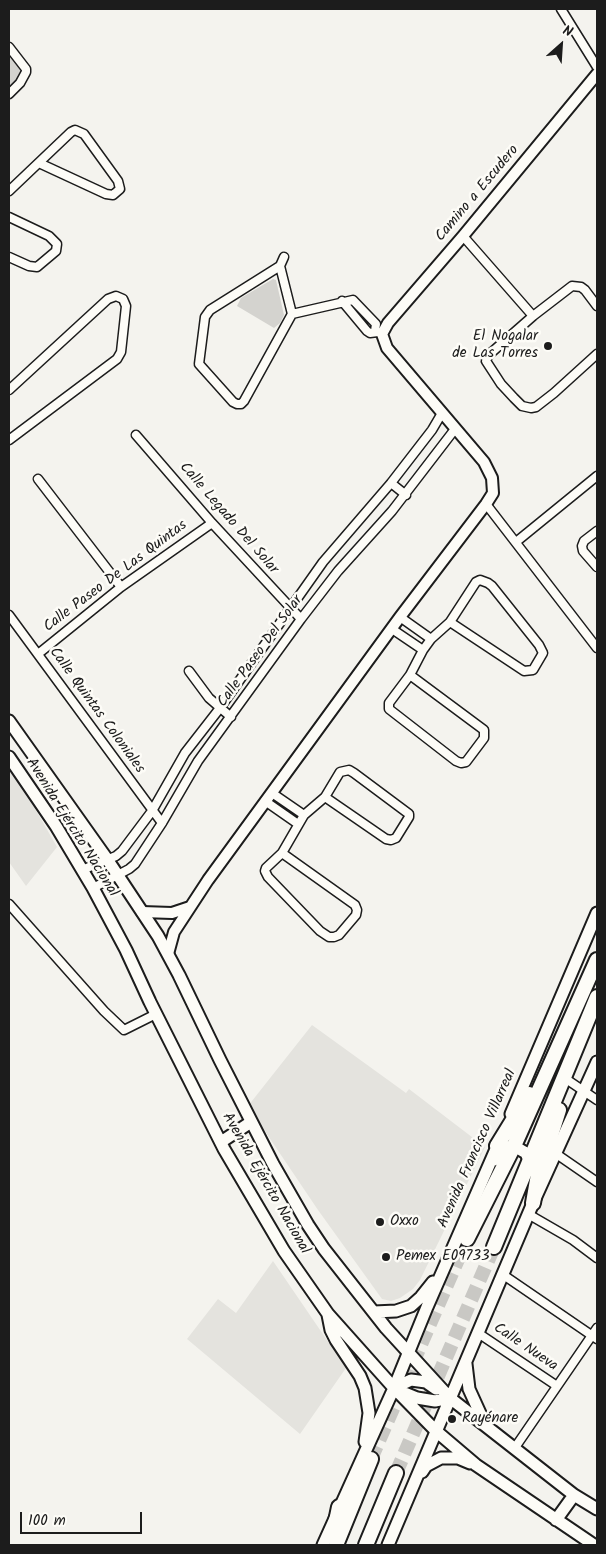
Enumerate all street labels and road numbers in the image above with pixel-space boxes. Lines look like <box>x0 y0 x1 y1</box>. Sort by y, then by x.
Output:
street label: Camino a Escudero <box>432 142 524 246</box>
street label: Calle Legado Del Solar <box>175 459 281 579</box>
street label: Calle Paseo De Las Quintas <box>41 517 191 637</box>
street label: Calle Paseo Del Solar <box>214 593 308 711</box>
street label: Calle Quintas Coloniales <box>44 644 148 778</box>
street label: Avenida Ejército Nacional <box>21 755 121 901</box>
street label: Avenida Francisco Villarreal <box>435 1067 521 1231</box>
street label: Avenida Ejército Nacional <box>217 1110 313 1258</box>
street label: Calle Nueva <box>489 1320 561 1376</box>

